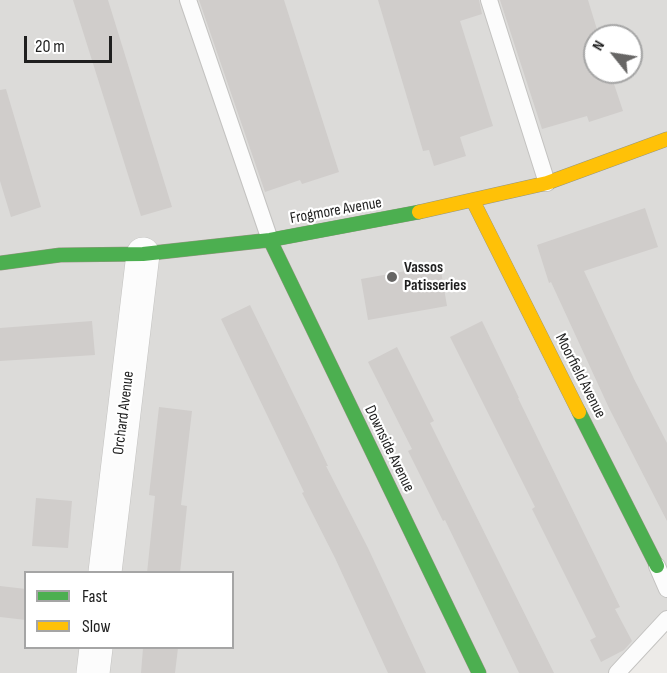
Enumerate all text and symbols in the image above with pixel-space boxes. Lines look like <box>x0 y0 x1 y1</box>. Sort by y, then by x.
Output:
scale bar <box>27 24 116 62</box>
north arrow <box>583 24 643 84</box>
text: 20 m <box>35 36 65 57</box>
text: N <box>588 37 609 54</box>
street label: Frogmore Avenue <box>289 193 383 229</box>
place label: Vassos Patisseries <box>404 258 466 296</box>
marker: Vassos Patisseries <box>385 270 399 284</box>
street label: Moorfield Avenue <box>550 331 610 421</box>
street label: Orchard Avenue <box>109 370 139 456</box>
street label: Downside Avenue <box>360 403 418 495</box>
legend <box>24 571 234 649</box>
text: Fast <box>82 586 107 607</box>
text: Slow <box>82 616 111 637</box>

